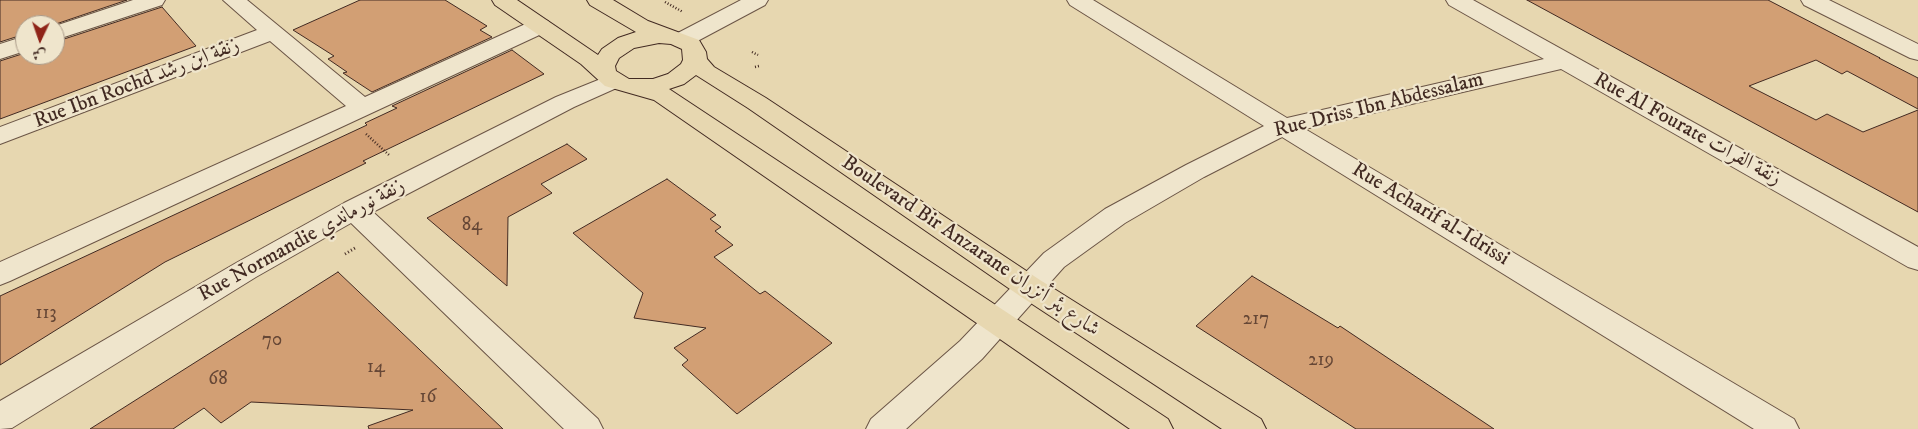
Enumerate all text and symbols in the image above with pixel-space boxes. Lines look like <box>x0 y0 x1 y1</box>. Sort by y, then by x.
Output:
north arrow <box>15 15 65 65</box>
street label: Rue Ibn Rochd زنقة ابن رشد <box>31 33 243 135</box>
street label: Rue Driss Ibn Abdessalam <box>1272 68 1486 144</box>
street label: Rue Al Fourate زنقة الفرات <box>1589 68 1785 192</box>
street label: Boulevard Bir Anzarane شارع بئر أنزران <box>836 151 1104 343</box>
street label: Rue Acharif al-Idrissi <box>1347 158 1513 272</box>
street label: Rue Normandie زنقة نورماندي <box>195 174 409 308</box>
house number: 84 <box>462 215 482 237</box>
house number: 113 <box>35 303 57 325</box>
house number: 217 <box>1243 309 1269 331</box>
house number: 70 <box>262 330 282 352</box>
house number: 219 <box>1308 350 1334 372</box>
house number: 14 <box>367 357 385 379</box>
house number: 68 <box>208 369 228 391</box>
house number: 16 <box>420 387 436 409</box>

